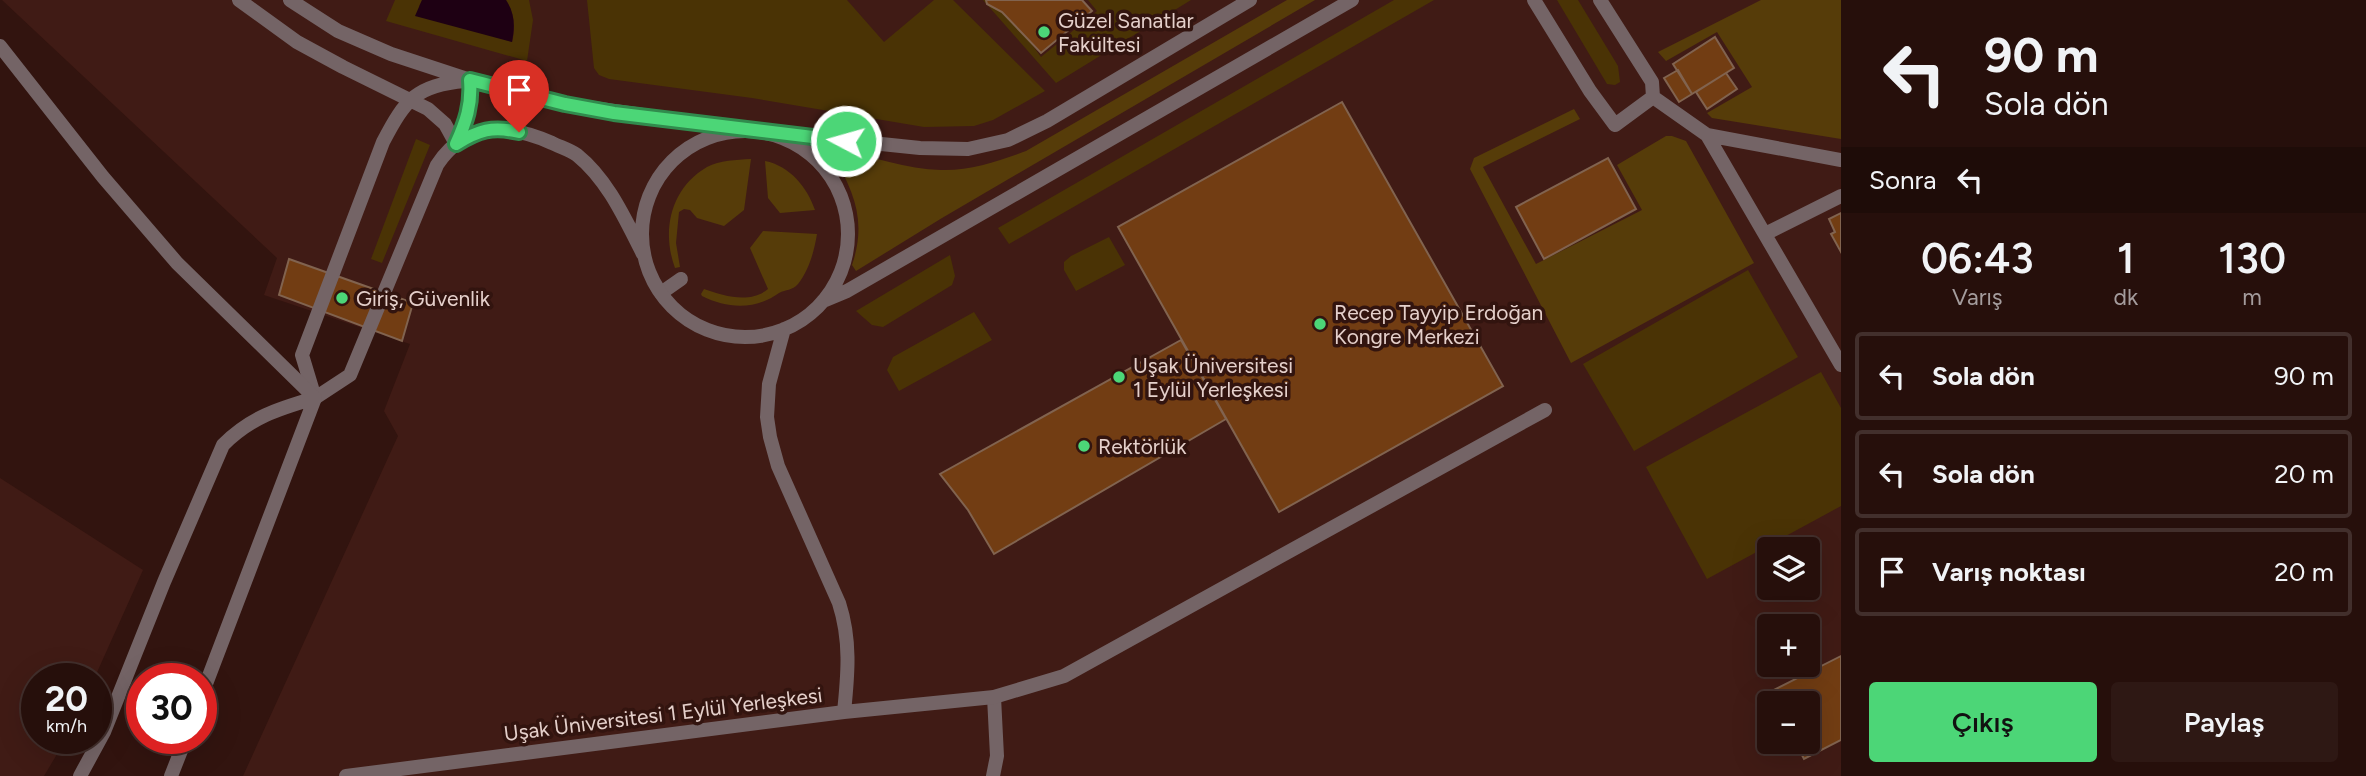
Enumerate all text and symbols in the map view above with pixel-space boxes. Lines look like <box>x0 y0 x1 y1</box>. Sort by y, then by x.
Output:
place label: Güzel Sanatlar Fakültesi <box>1058 8 1194 57</box>
marker: Güzel Sanatlar Fakültesi <box>1036 24 1052 40</box>
text: 90 m <box>1984 25 2099 84</box>
icon: left <box>1869 28 1960 119</box>
pin <box>489 60 549 132</box>
icon: arrive <box>500 71 538 109</box>
text: Sola dön <box>1984 85 2109 123</box>
position arrow <box>809 104 883 178</box>
icon: left <box>1951 161 1989 199</box>
text: Sonra <box>1869 164 1937 196</box>
text: 06:43 <box>1921 233 2034 284</box>
text: 1 <box>2117 233 2135 284</box>
text: 130 <box>2218 233 2286 284</box>
text: Varış <box>1952 283 2003 311</box>
text: dk <box>2114 283 2138 311</box>
text: m <box>2242 283 2262 311</box>
place label: Giriş, Güvenlik <box>356 286 491 311</box>
marker: Giriş, Güvenlik <box>334 290 350 306</box>
place label: Recep Tayyip Erdoğan Kongre Merkezi <box>1334 300 1543 349</box>
marker: Recep Tayyip Erdoğan Kongre Merkezi <box>1312 316 1328 332</box>
place label: Uşak Üniversitesi 1 Eylül Yerleşkesi <box>1133 353 1293 402</box>
icon: left <box>1873 357 1911 395</box>
text: Sola dön <box>1932 360 2035 392</box>
text: 90 m <box>2274 360 2334 392</box>
marker: Uşak Üniversitesi 1 Eylül Yerleşkesi <box>1111 369 1127 385</box>
place label: Rektörlük <box>1098 434 1187 459</box>
marker: Rektörlük <box>1076 438 1092 454</box>
icon: left <box>1873 455 1911 493</box>
text: Sola dön <box>1932 458 2035 490</box>
text: 20 m <box>2274 458 2334 490</box>
map controls <box>1757 537 1820 754</box>
button: layers <box>1757 537 1820 600</box>
icon: arrive <box>1873 553 1911 591</box>
text: Varış noktası <box>1932 556 2086 588</box>
text: 20 m <box>2274 556 2334 588</box>
button: + <box>1757 614 1820 677</box>
speed limit sign: 30 <box>126 663 217 754</box>
text: 20 <box>45 678 88 720</box>
street label: Uşak Üniversitesi 1 Eylül Yerleşkesi <box>502 682 824 746</box>
button: Çıkış <box>1869 682 2097 762</box>
button: Paylaş <box>2111 682 2338 762</box>
button: − <box>1757 691 1820 754</box>
text: km/h <box>46 715 87 737</box>

